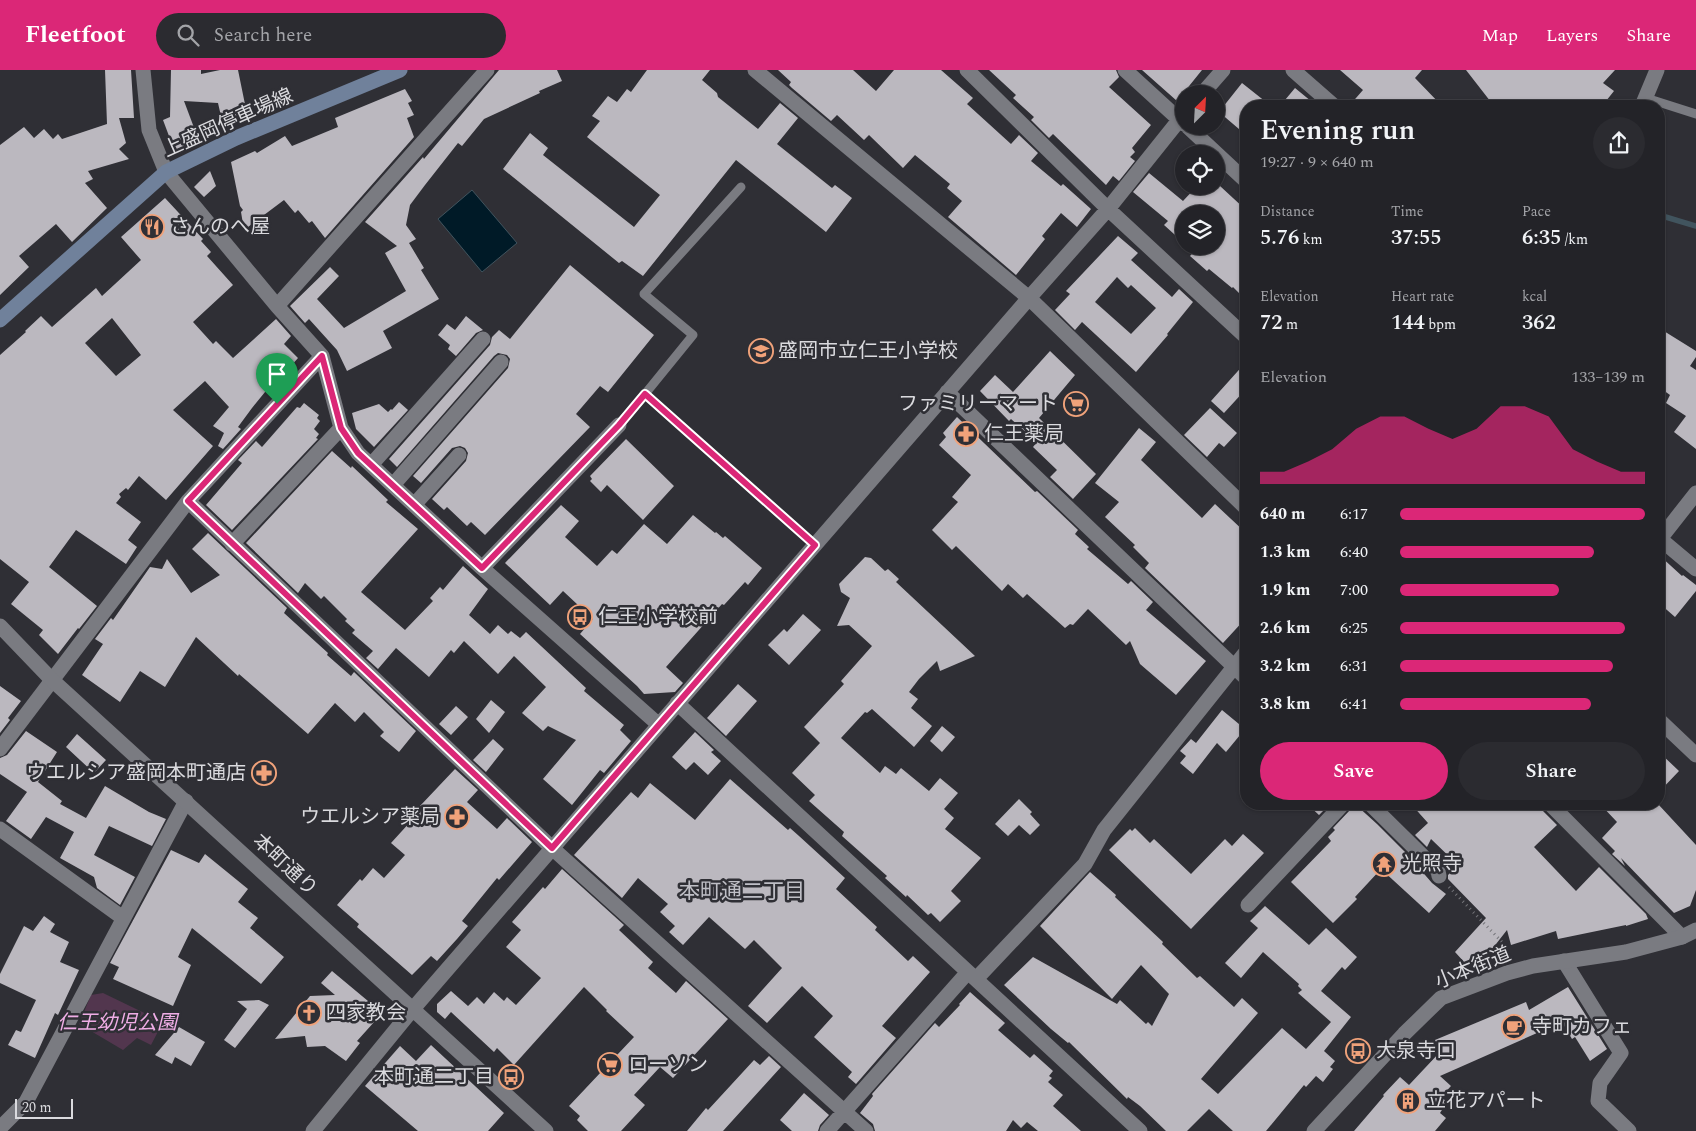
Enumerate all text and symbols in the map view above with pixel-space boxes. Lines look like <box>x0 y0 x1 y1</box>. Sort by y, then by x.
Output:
search box <box>156 13 506 58</box>
text: Fleetfoot <box>25 17 126 53</box>
icon: search <box>174 21 202 49</box>
text: Search here <box>214 21 312 50</box>
text: Map <box>1482 22 1518 49</box>
text: Layers <box>1546 22 1598 49</box>
text: Share <box>1626 22 1671 49</box>
street label: 上盛岡停車場線 <box>158 81 298 165</box>
north arrow <box>1175 85 1225 135</box>
map controls <box>1175 85 1225 255</box>
text: Evening run <box>1260 109 1415 152</box>
button: share <box>1593 117 1645 169</box>
button: locate <box>1175 145 1225 195</box>
text: 19:27 · 9 × 640 m <box>1260 150 1374 174</box>
text: Distance <box>1260 201 1315 222</box>
text: Time <box>1391 201 1424 222</box>
text: Pace <box>1522 201 1551 222</box>
button: layers <box>1175 205 1225 255</box>
place label: さんのへ屋 <box>170 212 270 242</box>
restaurant icon: さんのへ屋 <box>139 214 165 240</box>
text: 5.76 <box>1260 222 1299 254</box>
text: 37:55 <box>1391 222 1442 254</box>
text: 6:35 <box>1522 222 1561 254</box>
text: km <box>1299 229 1323 250</box>
text: /km <box>1561 229 1588 250</box>
text: Elevation <box>1260 286 1319 307</box>
text: Heart rate <box>1391 286 1454 307</box>
text: kcal <box>1522 286 1547 307</box>
text: 72 <box>1260 307 1283 339</box>
text: 144 <box>1391 307 1425 339</box>
text: 362 <box>1522 307 1556 339</box>
text: m <box>1283 314 1298 335</box>
text: bpm <box>1425 314 1456 335</box>
place label: 盛岡市立仁王小学校 <box>778 336 958 366</box>
school or university icon: 盛岡市立仁王小学校 <box>748 338 774 364</box>
pin <box>256 353 298 404</box>
icon: arrive <box>263 360 291 388</box>
text: Elevation <box>1260 365 1327 389</box>
text: 133–139 m <box>1571 365 1645 389</box>
place label: ファミリーマート <box>898 389 1058 419</box>
supermarket icon: ファミリーマート <box>1063 391 1089 417</box>
place label: 仁王薬局 <box>984 419 1064 449</box>
pharmacy icon: 仁王薬局 <box>953 421 979 447</box>
text: 640 m <box>1260 502 1305 526</box>
text: 6:17 <box>1340 502 1368 526</box>
text: 1.3 km <box>1260 540 1310 564</box>
text: 6:40 <box>1340 540 1368 564</box>
text: 1.9 km <box>1260 578 1310 602</box>
text: 7:00 <box>1340 578 1368 602</box>
place label: 仁王小学校前 <box>598 602 718 632</box>
bus stop icon: 仁王小学校前 <box>567 604 593 630</box>
text: 2.6 km <box>1260 616 1310 640</box>
text: 6:25 <box>1340 616 1368 640</box>
text: 3.2 km <box>1260 654 1310 678</box>
text: 6:31 <box>1340 654 1368 678</box>
text: 3.8 km <box>1260 692 1310 716</box>
text: 6:41 <box>1340 692 1368 716</box>
button: Save <box>1260 742 1448 800</box>
button: Share <box>1458 742 1645 800</box>
place label: ウエルシア盛岡本町通店 <box>26 758 246 788</box>
pharmacy icon: ウエルシア盛岡本町通店 <box>251 760 277 786</box>
place label: ウエルシア薬局 <box>300 802 440 832</box>
pharmacy icon: ウエルシア薬局 <box>444 804 470 830</box>
street label: 本町通り <box>246 827 324 903</box>
place label: 光照寺 <box>1402 849 1462 879</box>
temple icon: 光照寺 <box>1371 851 1397 877</box>
district label: 本町通二丁目 <box>679 876 805 908</box>
street label: 小本街道 <box>1430 939 1516 997</box>
place label: 四家教会 <box>326 998 406 1028</box>
church icon: 四家教会 <box>296 1000 322 1026</box>
park label: 仁王幼児公園 <box>57 1008 180 1038</box>
place label: 寺町カフェ <box>1532 1012 1632 1042</box>
cafe icon: 寺町カフェ <box>1501 1014 1527 1040</box>
place label: 大泉寺口 <box>1376 1036 1456 1066</box>
bus stop icon: 大泉寺口 <box>1345 1038 1371 1064</box>
place label: ローソン <box>628 1050 708 1080</box>
supermarket icon: ローソン <box>597 1052 623 1078</box>
place label: 本町通二丁目 <box>374 1062 494 1092</box>
bus stop icon: 本町通二丁目 <box>498 1064 524 1090</box>
place label: 立花アパート <box>1426 1086 1546 1116</box>
building icon: 立花アパート <box>1395 1088 1421 1114</box>
scale bar <box>15 1096 72 1119</box>
text: 20 m <box>22 1097 52 1118</box>

